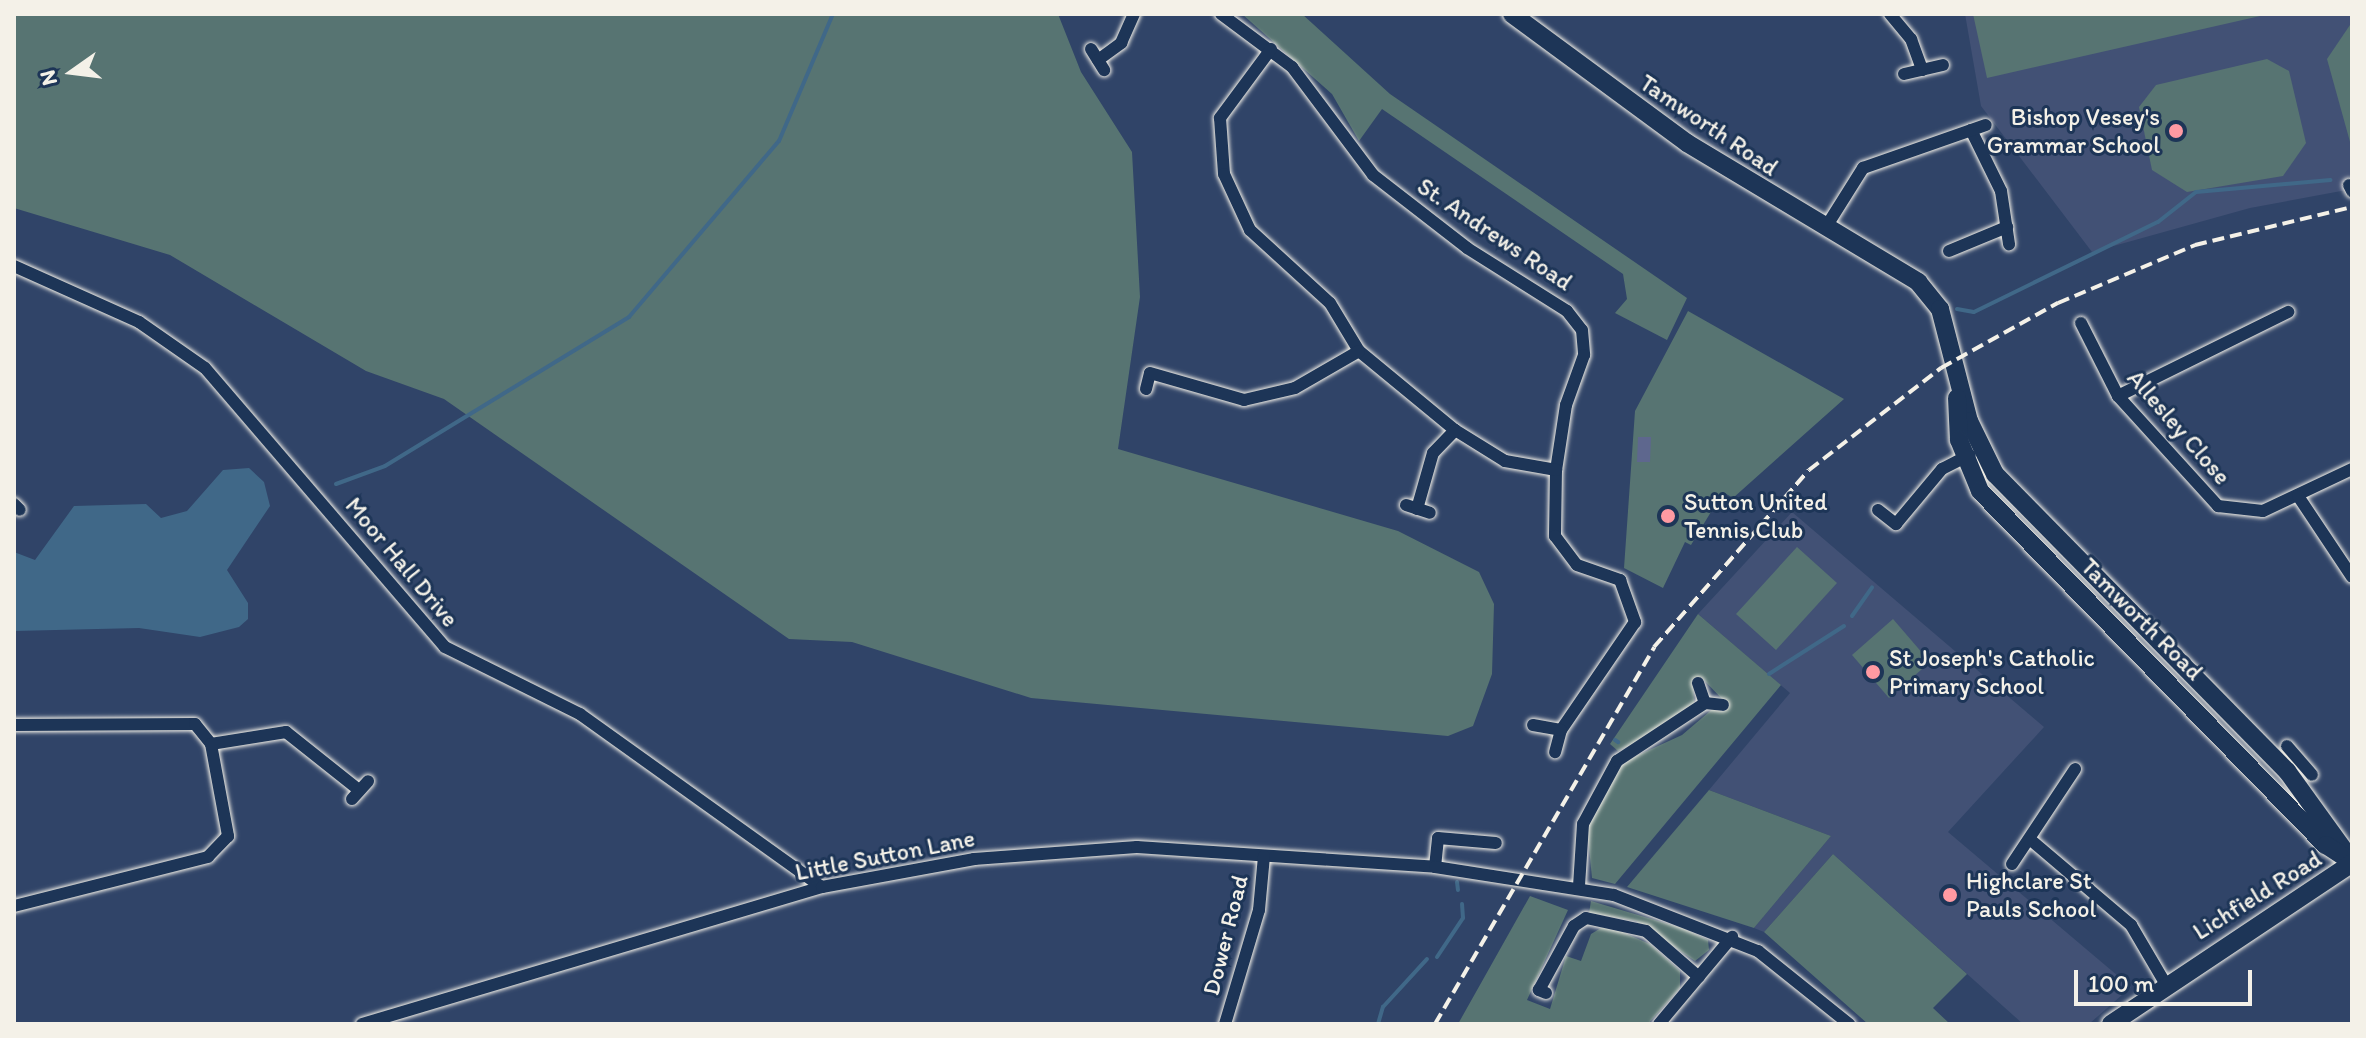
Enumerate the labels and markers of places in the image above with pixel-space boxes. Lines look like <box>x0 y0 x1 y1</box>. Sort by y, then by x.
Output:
place label: Bishop Vesey's Grammar School <box>1987 103 2160 159</box>
marker: Bishop Vesey's Grammar School <box>2167 122 2185 140</box>
place label: Sutton United Tennis Club <box>1684 488 1828 544</box>
marker: Sutton United Tennis Club <box>1659 507 1677 525</box>
place label: St Joseph's Catholic Primary School <box>1889 644 2093 700</box>
marker: St Joseph's Catholic Primary School <box>1864 663 1882 681</box>
place label: Highclare St Pauls School <box>1966 867 2096 923</box>
marker: Highclare St Pauls School <box>1941 886 1959 904</box>

